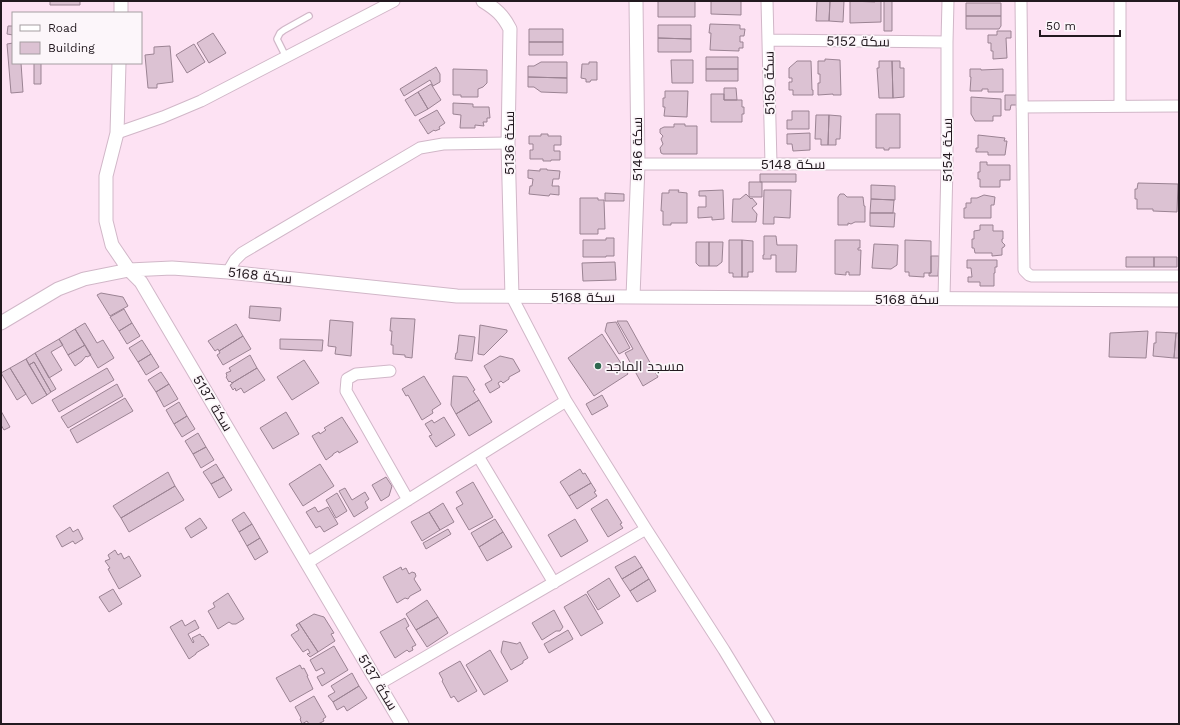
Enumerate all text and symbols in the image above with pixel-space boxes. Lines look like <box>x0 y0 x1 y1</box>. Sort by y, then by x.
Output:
legend <box>12 12 142 64</box>
scale bar <box>1040 12 1120 38</box>
text: 50 m <box>1046 19 1076 33</box>
text: Road <box>48 21 77 35</box>
street label: سكة 5152 <box>826 32 890 50</box>
text: Building <box>48 41 95 55</box>
street label: سكة 5150 <box>760 51 778 115</box>
street label: سكة 5136 <box>501 111 517 175</box>
street label: سكة 5146 <box>629 117 645 181</box>
street label: سكة 5154 <box>939 118 955 182</box>
street label: سكة 5148 <box>761 156 825 172</box>
street label: سكة 5168 <box>227 264 293 286</box>
street label: سكة 5168 <box>551 289 615 305</box>
street label: سكة 5168 <box>875 291 939 307</box>
place label: مسجد الماجد <box>606 358 684 374</box>
marker: مسجد الماجد <box>593 361 603 371</box>
street label: سكة 5137 <box>190 372 236 434</box>
street label: سكة 5137 <box>355 651 401 713</box>

